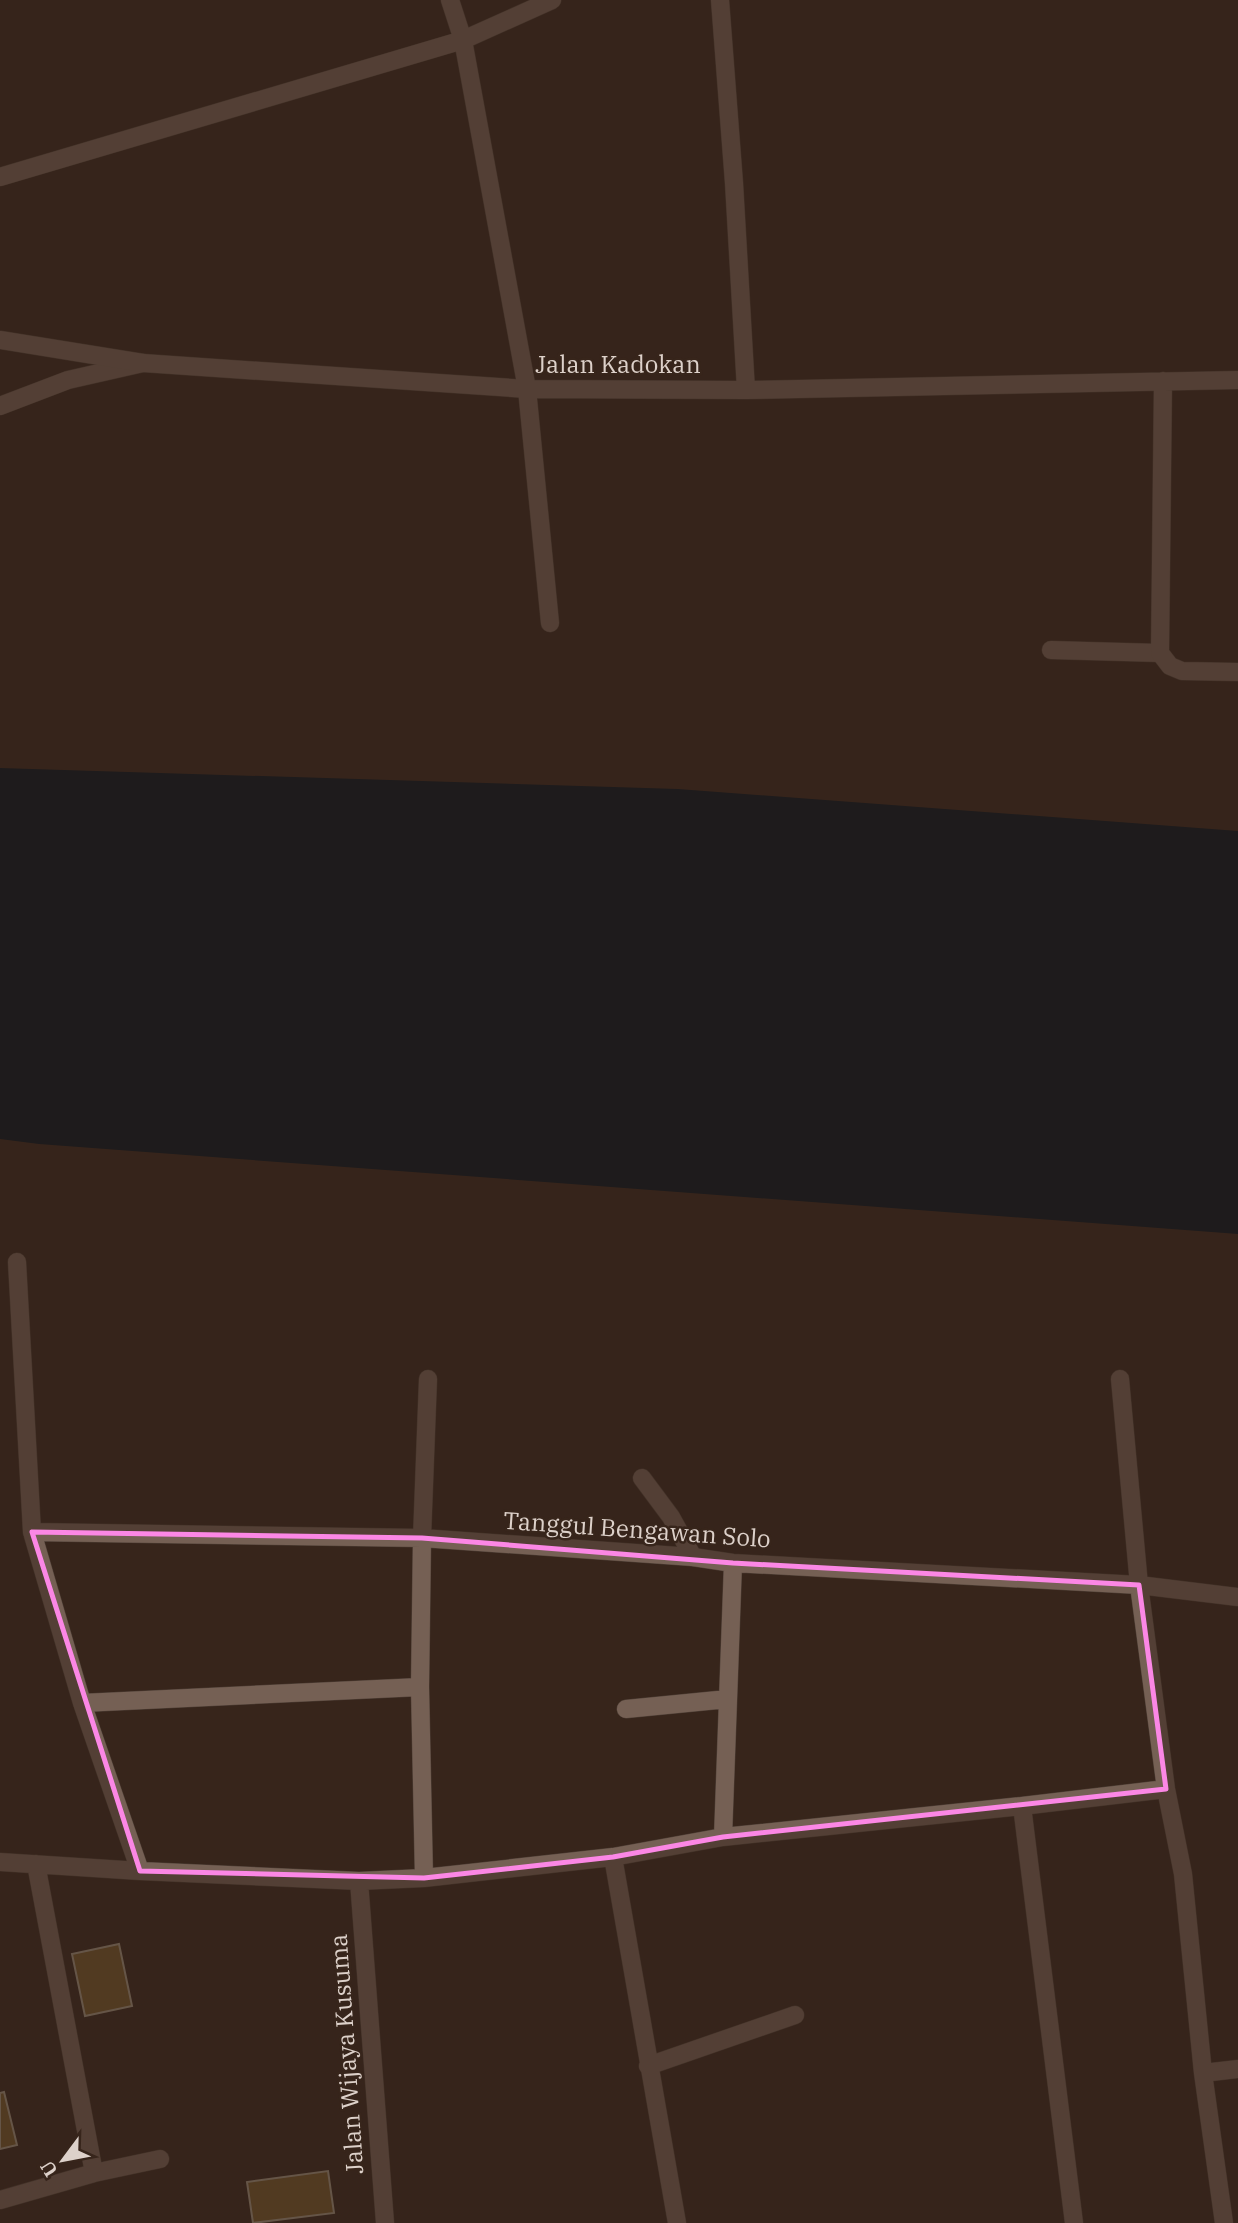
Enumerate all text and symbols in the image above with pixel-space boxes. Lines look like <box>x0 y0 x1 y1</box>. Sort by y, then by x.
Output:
street label: Jalan Kadokan <box>535 348 701 380</box>
street label: Tanggul Bengawan Solo <box>502 1504 772 1554</box>
street label: Jalan Wijaya Kusuma <box>322 1933 370 2175</box>
north arrow <box>28 2125 98 2195</box>
text: U <box>35 2156 63 2182</box>

